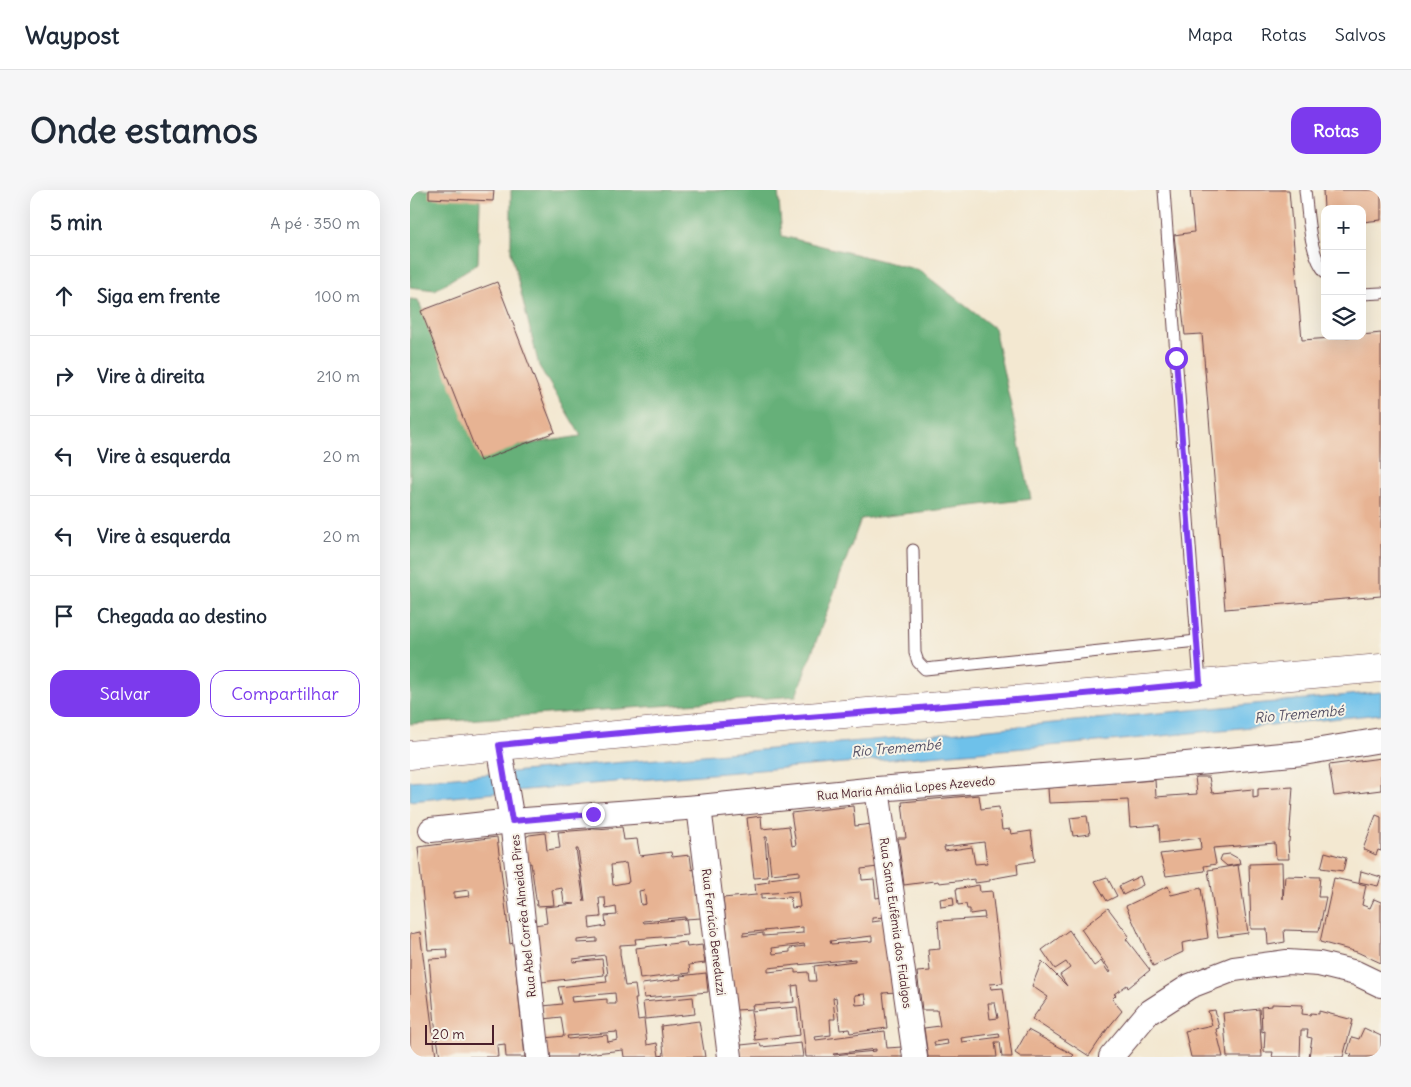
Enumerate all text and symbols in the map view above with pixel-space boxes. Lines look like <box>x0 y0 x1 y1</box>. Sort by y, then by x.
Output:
text: Waypost <box>25 20 119 50</box>
text: Mapa <box>1188 23 1233 46</box>
text: Rotas <box>1261 23 1307 46</box>
text: Salvos <box>1335 23 1386 46</box>
button: Rotas <box>1291 107 1381 154</box>
text: Onde estamos <box>30 108 258 152</box>
map controls <box>1321 205 1366 340</box>
button: + <box>1321 205 1366 250</box>
text: 5 min <box>50 209 102 236</box>
text: A pé · 350 m <box>270 213 360 233</box>
button: − <box>1321 250 1366 295</box>
icon: ahead <box>50 282 78 310</box>
text: Siga em frente <box>97 284 220 308</box>
text: 100 m <box>315 286 360 306</box>
button: layers <box>1321 295 1366 340</box>
route start <box>1165 347 1188 370</box>
icon: right <box>50 362 78 390</box>
text: Vire à direita <box>97 364 205 388</box>
text: 210 m <box>317 366 360 386</box>
icon: left <box>50 442 78 470</box>
text: Vire à esquerda <box>97 444 231 468</box>
text: 20 m <box>323 446 360 466</box>
icon: left <box>50 522 78 550</box>
text: Vire à esquerda <box>97 524 231 548</box>
text: 20 m <box>323 526 360 546</box>
icon: arrive <box>50 602 78 630</box>
text: Chegada ao destino <box>97 604 267 628</box>
button: Salvar <box>50 670 200 717</box>
button: Compartilhar <box>210 670 360 717</box>
water label: Rio Tremembé <box>1253 701 1346 727</box>
water label: Rio Tremembé <box>850 735 943 761</box>
street label: Rua Maria Amália Lopes Azevedo <box>816 773 996 803</box>
route end <box>582 803 605 826</box>
street label: Rua Abel Corrêa Almeida Pires <box>507 834 539 998</box>
street label: Rua Santa Eufêmia dos Fidalgos <box>877 837 915 1009</box>
street label: Rua Ferrúcio Beneduzzi <box>699 868 729 996</box>
scale bar <box>425 1022 494 1045</box>
text: 20 m <box>432 1025 465 1043</box>

